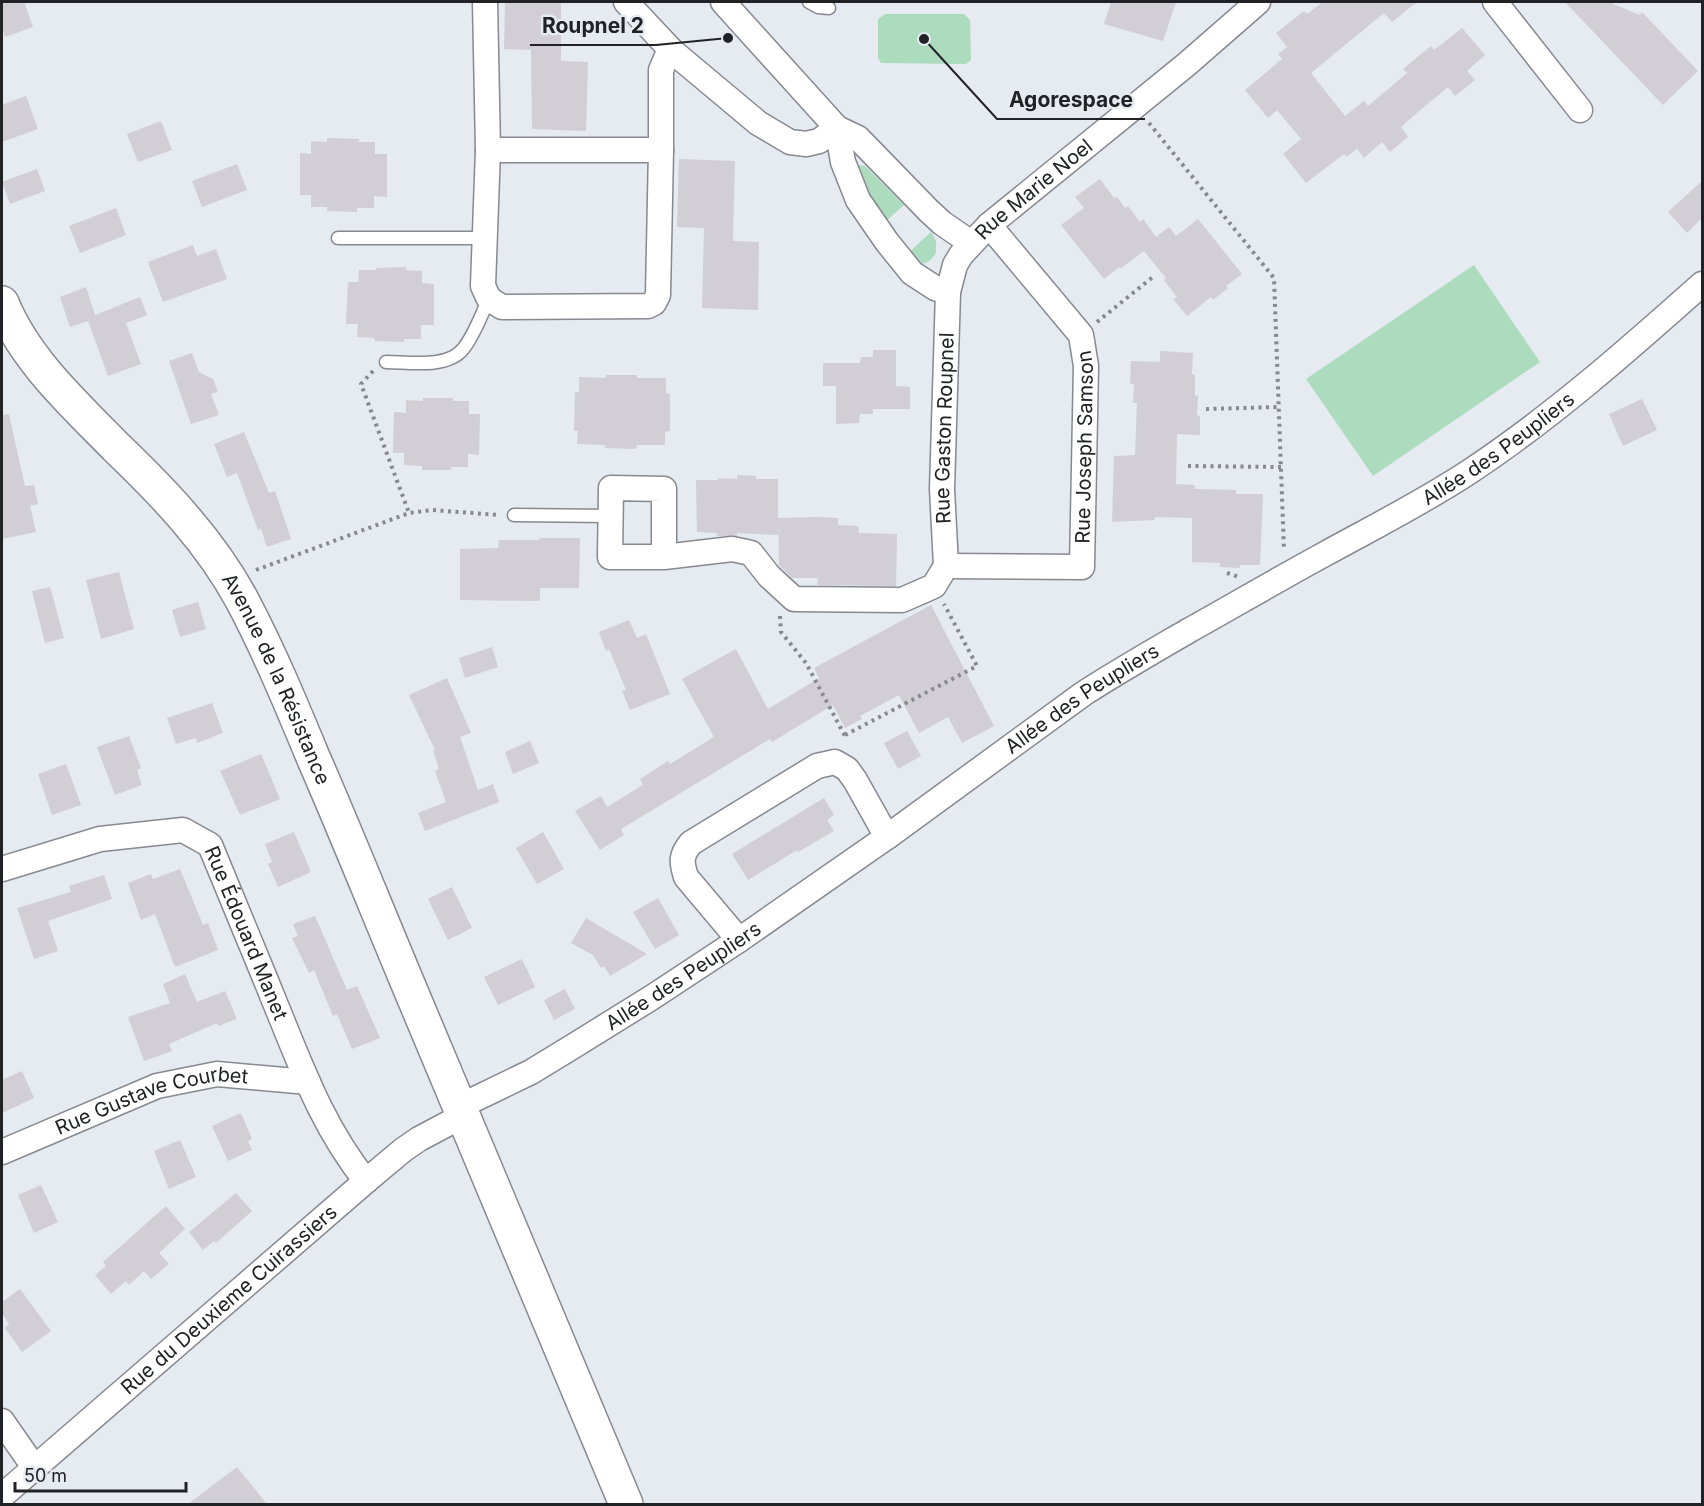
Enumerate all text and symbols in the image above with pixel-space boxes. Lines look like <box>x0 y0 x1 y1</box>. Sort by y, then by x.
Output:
callout: Roupnel 2 <box>530 6 656 45</box>
text: Roupnel 2 <box>542 13 644 38</box>
callout: Agorespace <box>997 80 1145 119</box>
text: Agorespace <box>1009 87 1133 112</box>
street label: Rue Marie Noel <box>970 134 1097 244</box>
street label: Rue Gaston Roupnel <box>930 332 959 524</box>
street label: Rue Joseph Samson <box>1070 349 1098 544</box>
street label: Allée des Peupliers <box>1418 387 1579 510</box>
street label: Avenue de la Résistance <box>217 569 335 788</box>
street label: Allée des Peupliers <box>1000 639 1163 759</box>
street label: Rue Édouard Manet <box>200 842 293 1024</box>
street label: Allée des Peupliers <box>601 916 765 1035</box>
street label: Rue Gustave Courbet <box>52 1062 250 1140</box>
street label: Rue du Deuxieme Cuirassiers <box>116 1200 342 1400</box>
scale bar <box>15 1455 186 1493</box>
text: 50 m <box>24 1465 67 1486</box>

